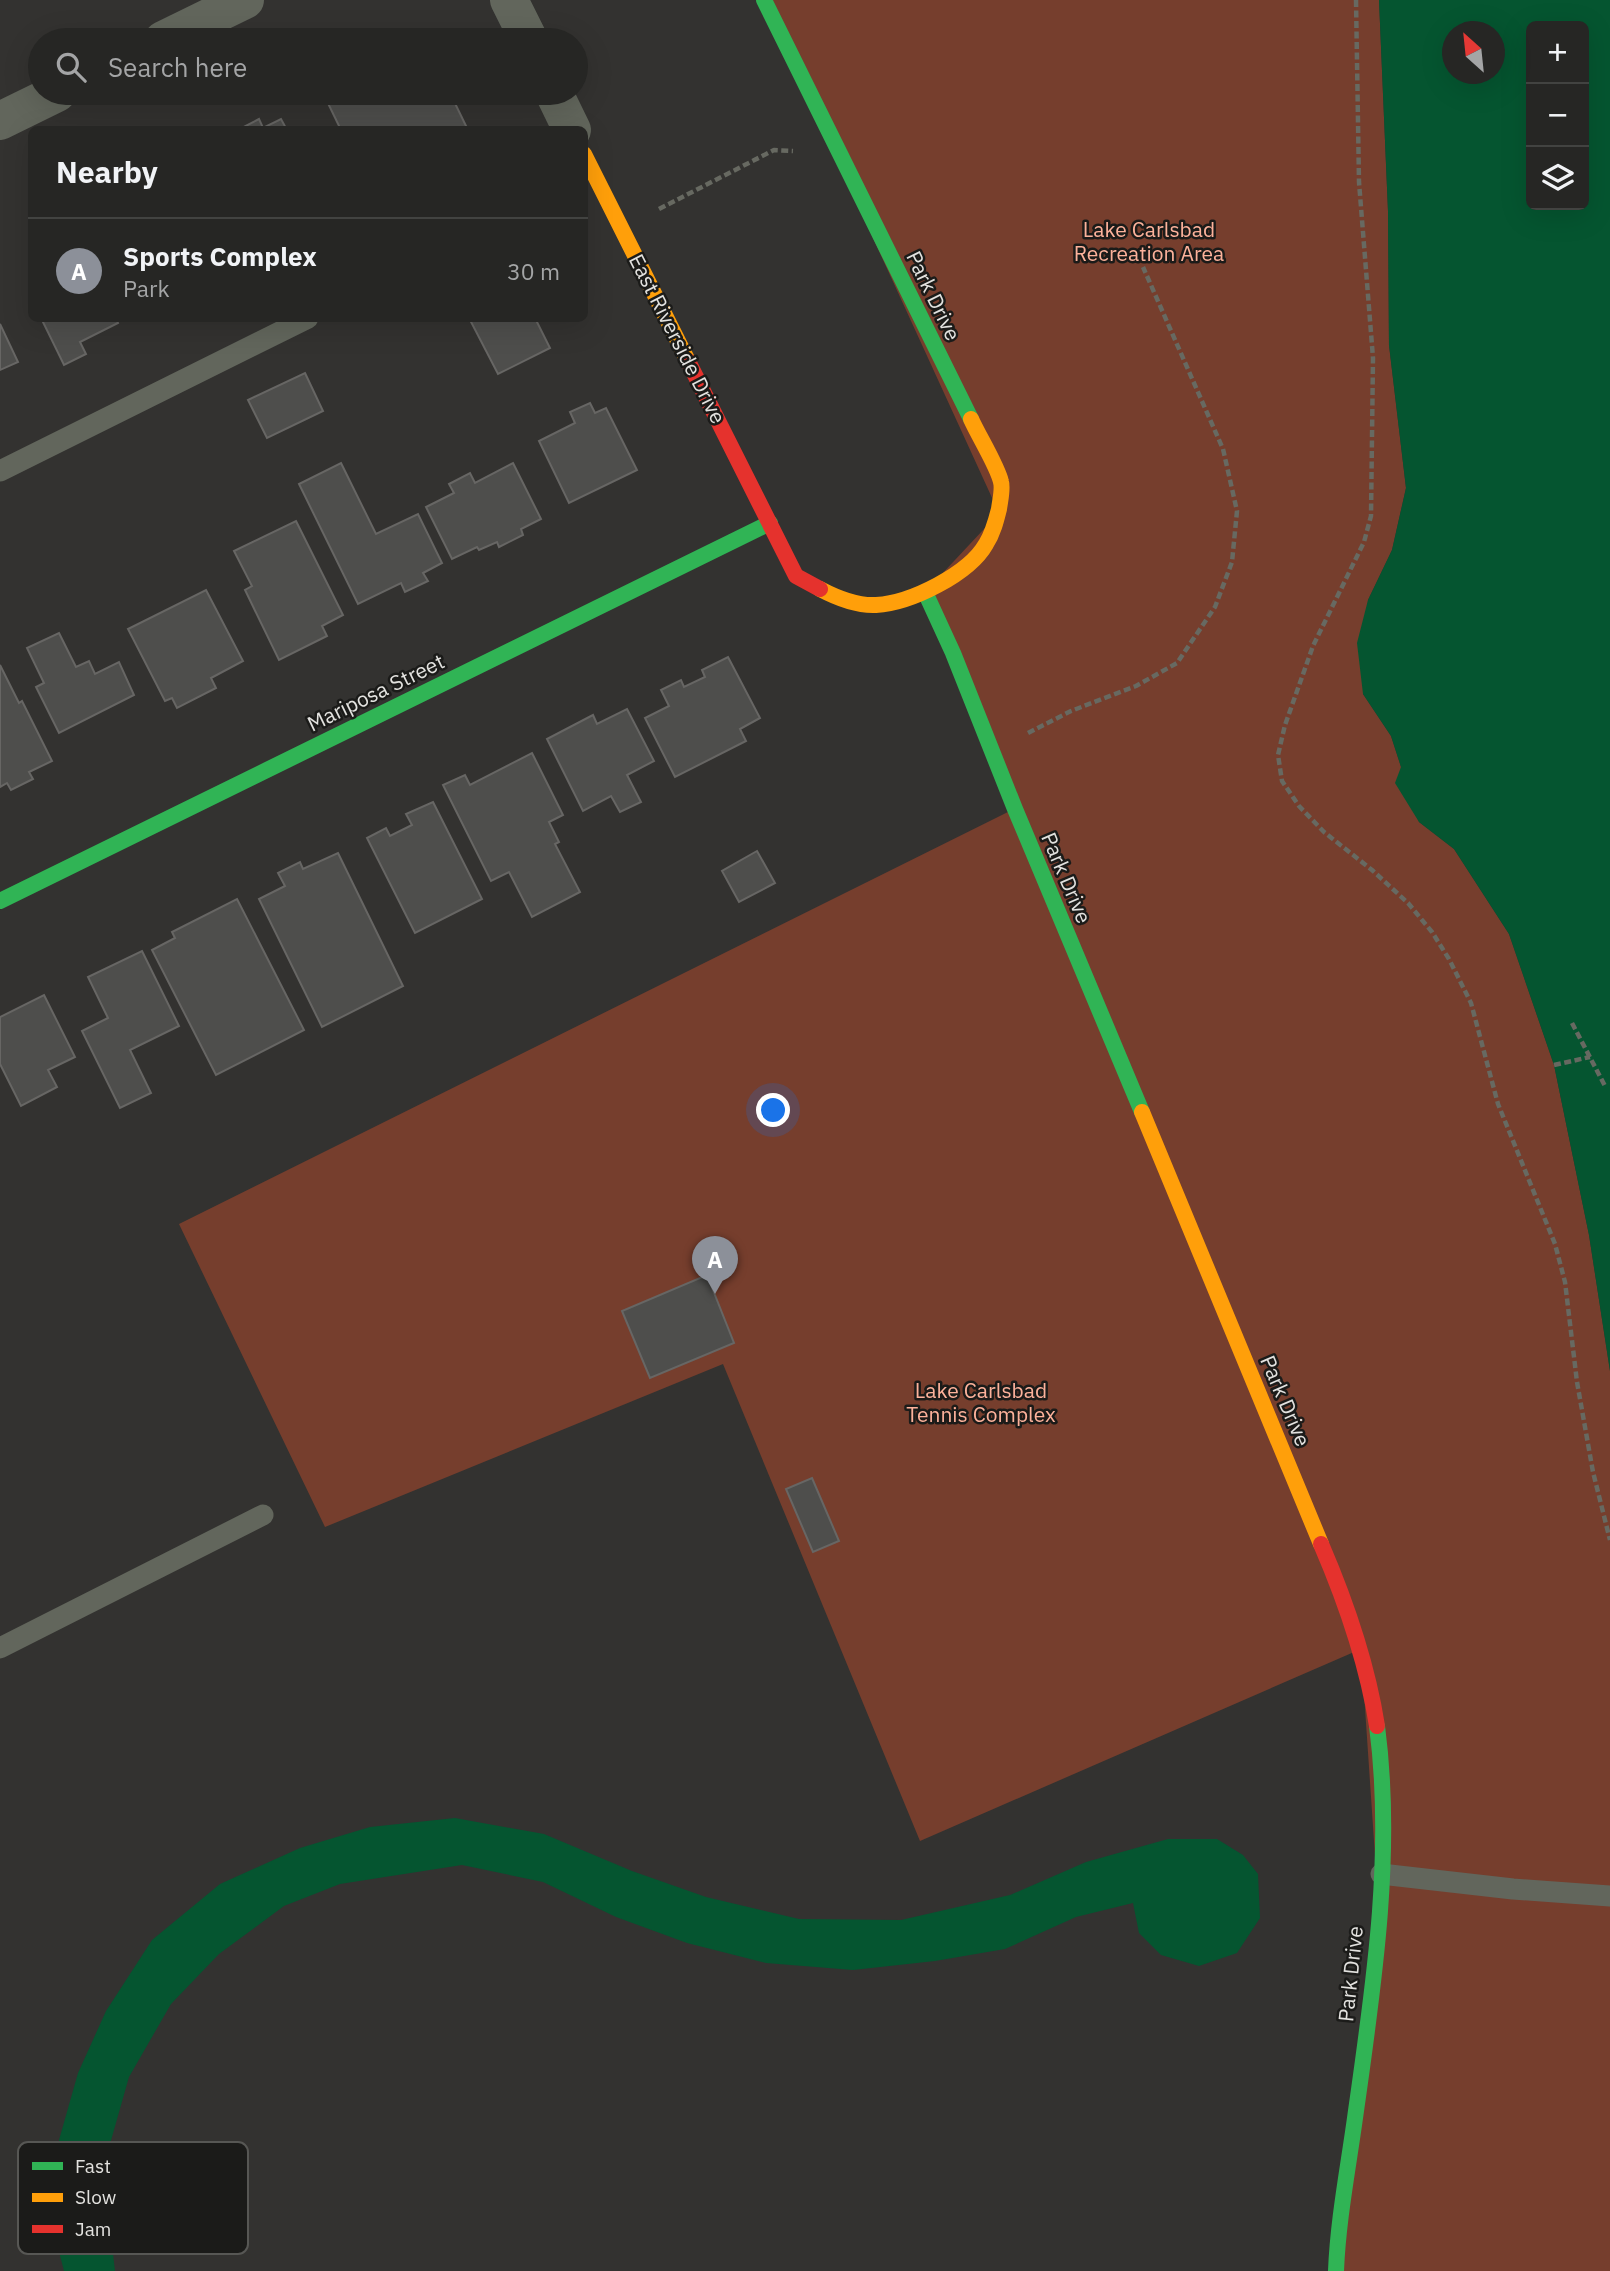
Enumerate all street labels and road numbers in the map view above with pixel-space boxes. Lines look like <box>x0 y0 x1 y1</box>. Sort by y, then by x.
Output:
street label: Park Drive <box>900 246 968 345</box>
street label: East Riverside Drive <box>623 249 733 428</box>
street label: Mariposa Street <box>302 647 449 737</box>
street label: Park Drive <box>1035 828 1099 927</box>
street label: Park Drive <box>1254 1351 1318 1450</box>
street label: Park Drive <box>1331 1925 1369 2023</box>

